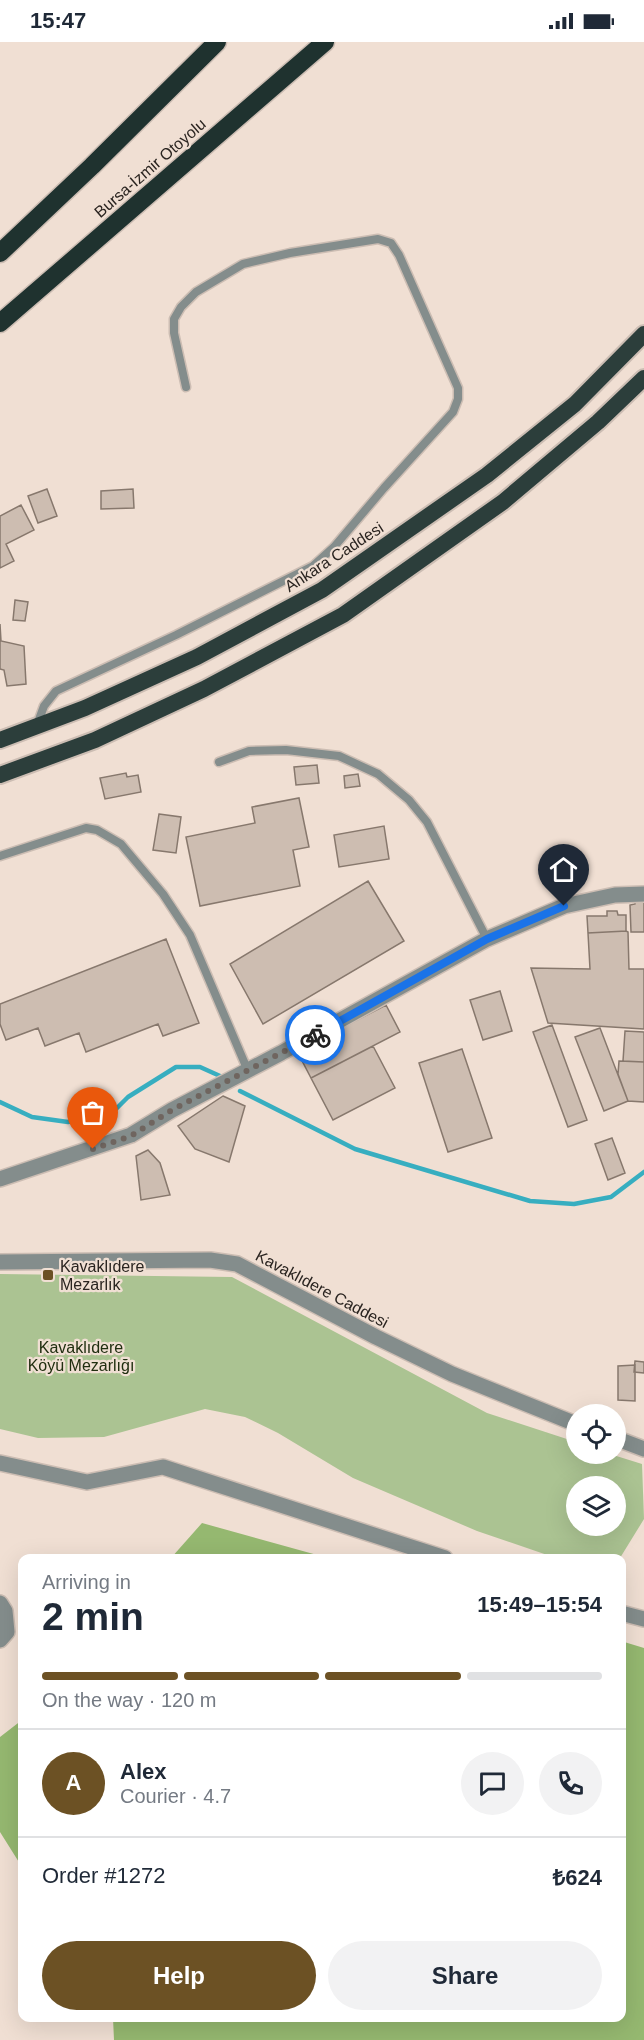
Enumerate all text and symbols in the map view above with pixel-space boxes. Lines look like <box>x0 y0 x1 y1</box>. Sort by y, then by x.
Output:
text: 15:47 <box>30 8 86 33</box>
street label: Bursa-İzmir Otoyolu <box>90 114 209 221</box>
street label: Ankara Caddesi <box>282 519 386 595</box>
pin <box>538 844 589 906</box>
icon: home <box>547 853 580 886</box>
courier <box>285 1005 345 1065</box>
icon: bike <box>299 1019 332 1052</box>
pin <box>67 1087 118 1149</box>
icon: bag <box>76 1096 109 1129</box>
street label: Kavaklıdere Caddesi <box>253 1247 391 1331</box>
place label: Kavaklıdere Mezarlık <box>60 1258 145 1293</box>
marker: Kavaklıdere Mezarlık <box>41 1268 55 1282</box>
park label: Kavaklıdere Köyü Mezarlığı <box>28 1339 134 1374</box>
map controls <box>566 1404 626 1536</box>
button: locate <box>566 1404 626 1464</box>
button: layers <box>566 1476 626 1536</box>
text: Arriving in <box>42 1571 131 1593</box>
text: 15:49–15:54 <box>477 1592 602 1617</box>
text: 2 min <box>42 1595 144 1638</box>
text: On the way · 120 m <box>42 1689 217 1711</box>
button: chat <box>461 1752 524 1815</box>
button: phone <box>539 1752 602 1815</box>
text: Alex <box>120 1759 166 1784</box>
text: A <box>66 1770 81 1795</box>
text: Courier · 4.7 <box>120 1785 231 1807</box>
text: Order #1272 <box>42 1863 166 1888</box>
text: ₺624 <box>553 1865 602 1890</box>
button: Help <box>42 1941 316 2010</box>
button: Share <box>328 1941 602 2010</box>

